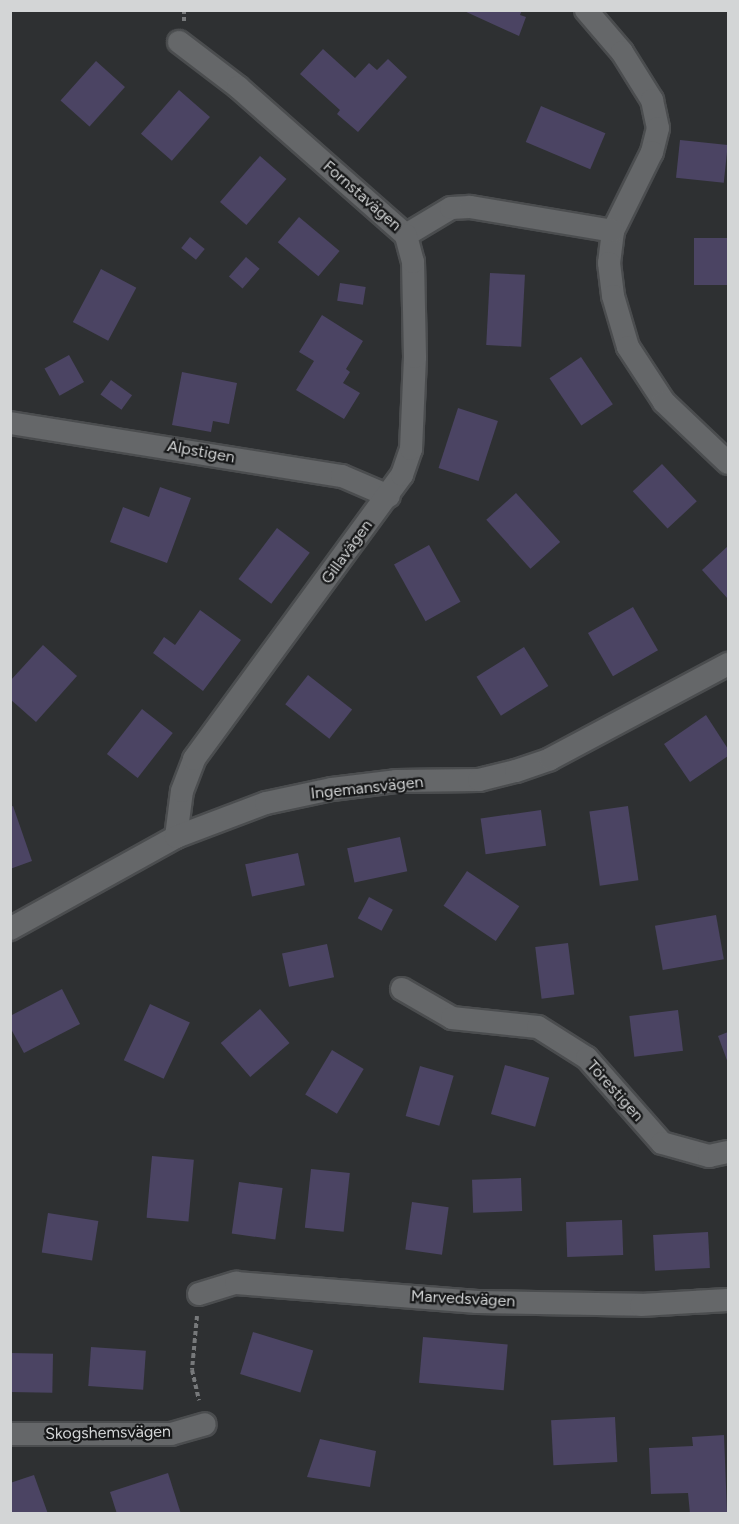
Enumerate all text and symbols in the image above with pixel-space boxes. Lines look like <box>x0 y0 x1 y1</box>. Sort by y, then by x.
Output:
street label: Fornstavägen <box>319 157 405 235</box>
street label: Alpstigen <box>166 437 236 467</box>
street label: Gillavägen <box>317 516 377 588</box>
street label: Ingemansvägen <box>310 773 424 803</box>
street label: Törestigen <box>583 1057 647 1125</box>
street label: Marvedsvägen <box>410 1287 516 1311</box>
street label: Skogshemsvägen <box>45 1422 171 1444</box>

